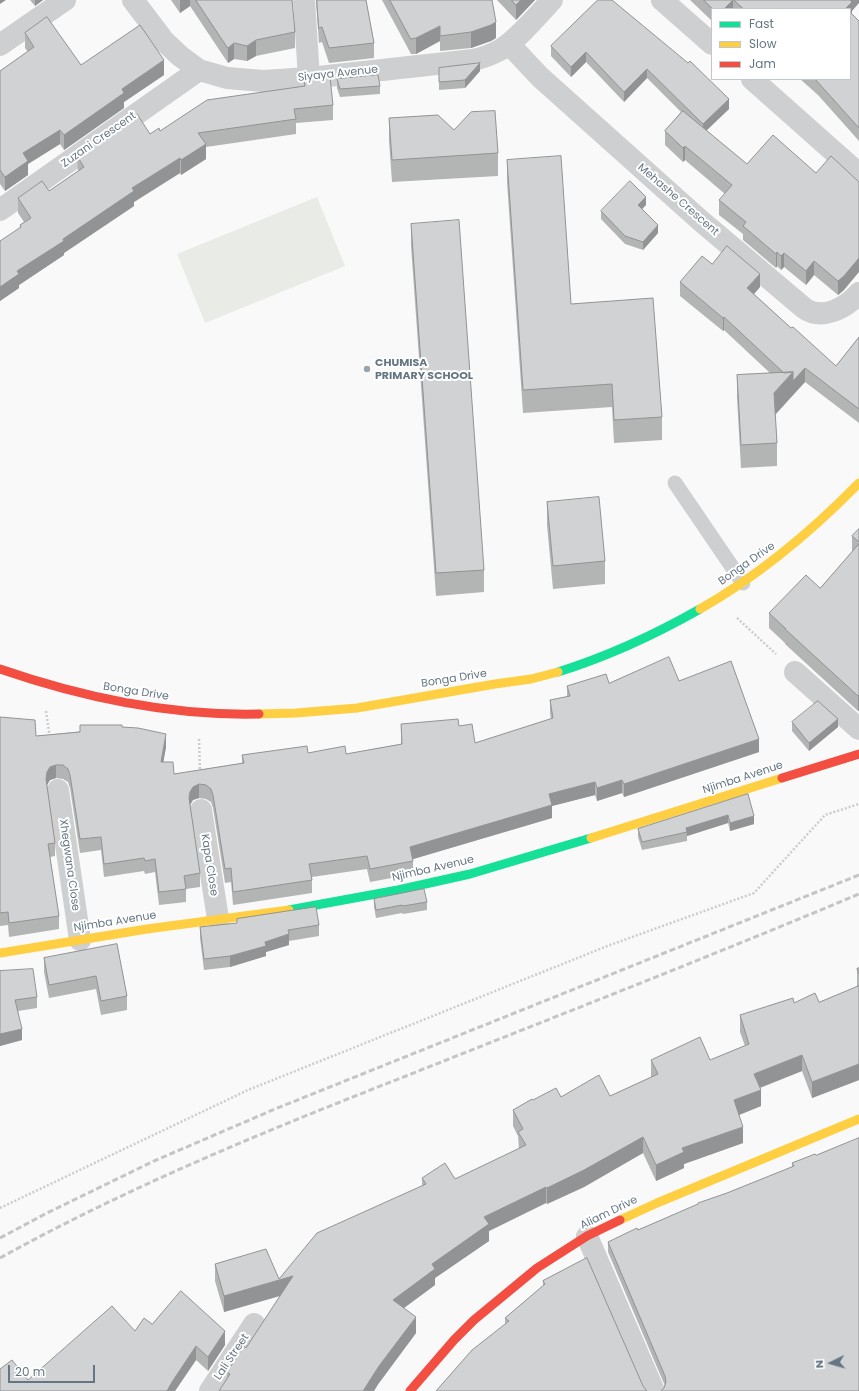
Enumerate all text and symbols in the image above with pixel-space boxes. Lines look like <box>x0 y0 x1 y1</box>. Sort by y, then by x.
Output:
legend <box>711 8 851 80</box>
text: Fast <box>749 15 774 32</box>
text: Slow <box>749 35 777 52</box>
text: Jam <box>749 55 776 72</box>
street label: Siyaya Avenue <box>297 63 379 85</box>
street label: Zuzani Crescent <box>59 109 139 171</box>
street label: Mehashe Crescent <box>635 161 721 239</box>
place label: CHUMISA PRIMARY SCHOOL <box>375 356 473 382</box>
marker: CHUMISA PRIMARY SCHOOL <box>362 364 372 374</box>
street label: Bonga Drive <box>716 540 778 588</box>
street label: Bonga Drive <box>420 667 488 691</box>
street label: Bonga Drive <box>102 680 170 704</box>
street label: Njimba Avenue <box>701 759 785 797</box>
street label: Xhegwana Close <box>56 818 82 912</box>
street label: Kapa Close <box>198 833 220 897</box>
street label: Njimba Avenue <box>391 853 475 885</box>
street label: Njimba Avenue <box>73 909 157 935</box>
street label: Aliam Drive <box>578 1193 640 1233</box>
street label: Lali Street <box>212 1331 252 1383</box>
north arrow <box>811 1343 851 1383</box>
scale bar <box>10 1357 97 1383</box>
text: N <box>811 1359 827 1369</box>
text: 20 m <box>15 1363 45 1380</box>

